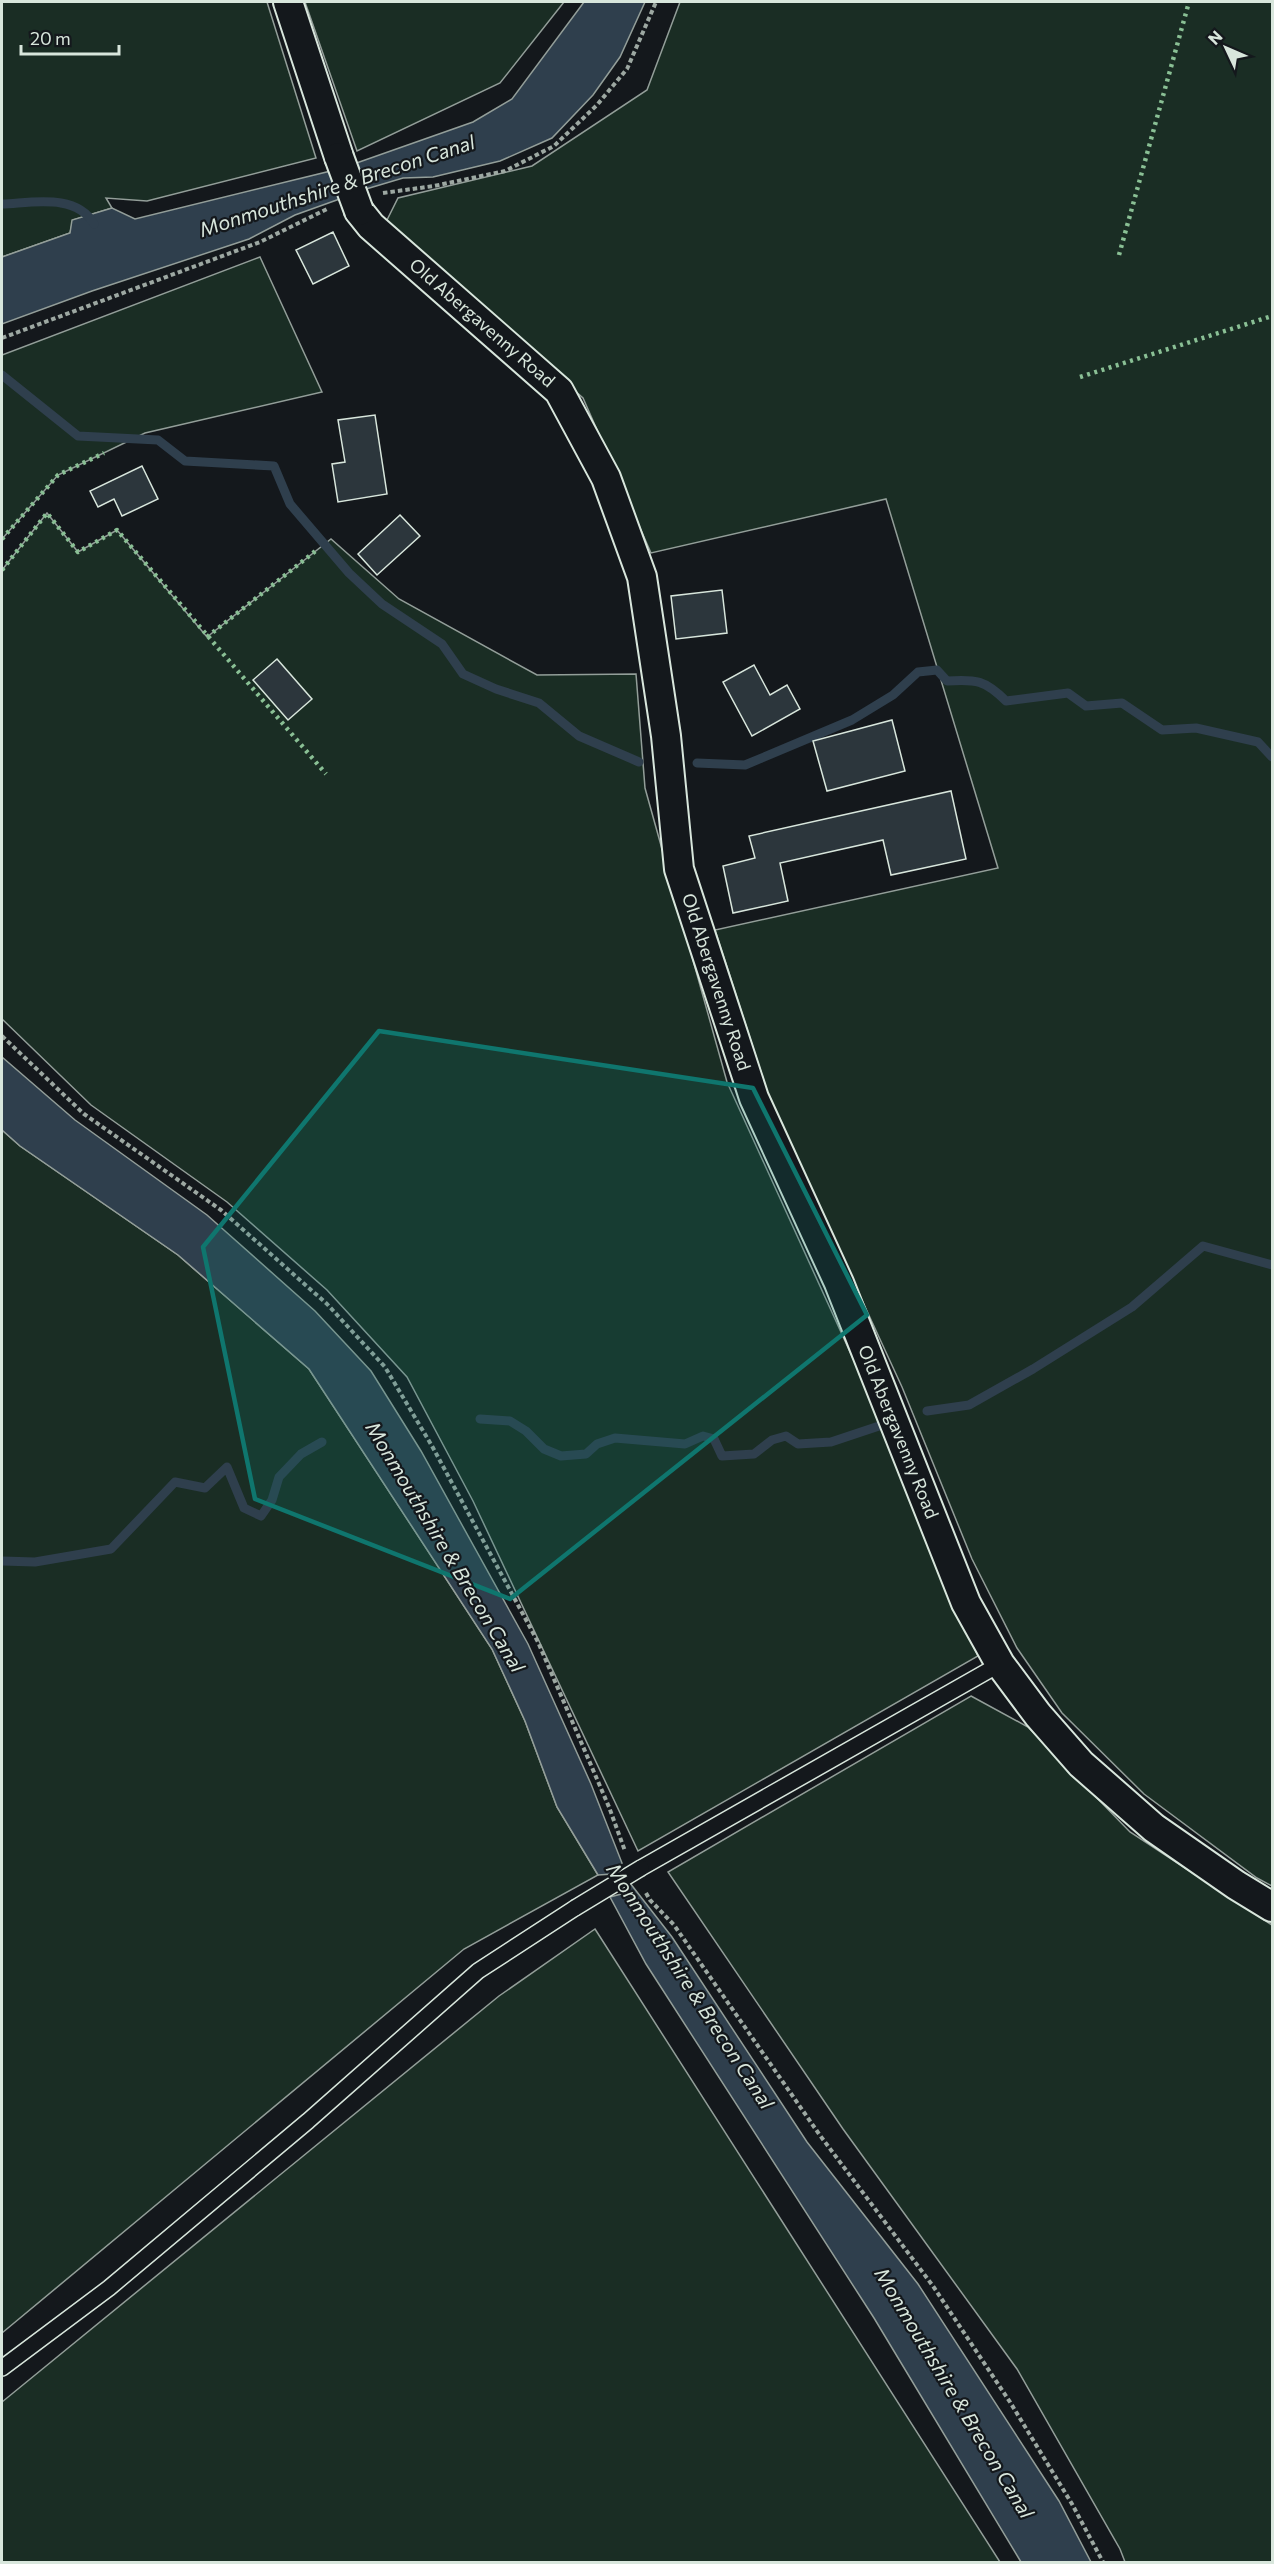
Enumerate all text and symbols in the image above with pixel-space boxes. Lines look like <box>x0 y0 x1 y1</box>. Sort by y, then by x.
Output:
scale bar <box>21 18 118 56</box>
north arrow <box>1196 18 1256 78</box>
text: N <box>1204 26 1226 48</box>
text: 20 m <box>30 27 71 49</box>
water label: Monmouthshire & Brecon Canal <box>196 129 478 241</box>
street label: Old Abergavenny Road <box>405 253 560 391</box>
street label: Old Abergavenny Road <box>678 890 756 1073</box>
street label: Old Abergavenny Road <box>854 1342 944 1522</box>
water label: Monmouthshire & Brecon Canal <box>361 1417 531 1677</box>
water label: Monmouthshire & Brecon Canal <box>602 1858 780 2114</box>
water label: Monmouthshire & Brecon Canal <box>870 2263 1040 2523</box>

